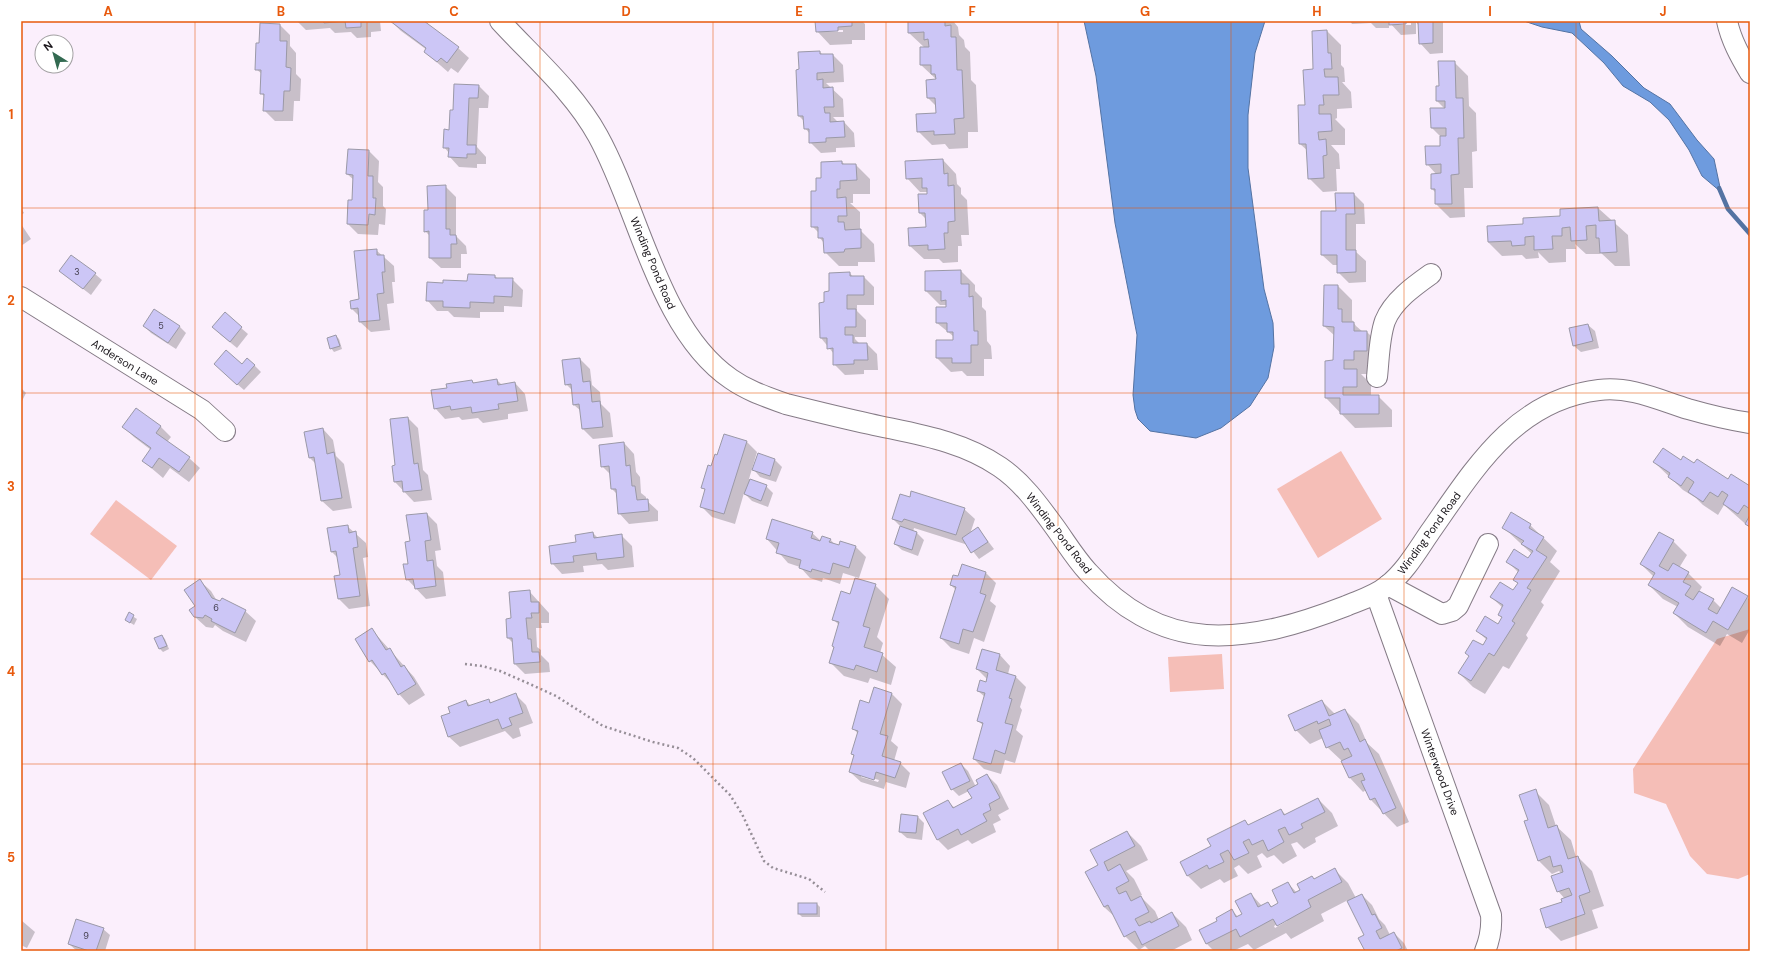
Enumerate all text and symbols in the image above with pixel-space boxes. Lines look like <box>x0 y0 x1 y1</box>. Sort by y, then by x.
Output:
text: A <box>103 3 113 20</box>
text: B <box>277 3 285 20</box>
text: C <box>449 3 459 20</box>
text: D <box>621 3 631 20</box>
text: E <box>795 3 803 20</box>
text: F <box>968 3 976 20</box>
text: G <box>1140 3 1150 20</box>
text: H <box>1312 3 1322 20</box>
text: I <box>1488 3 1492 20</box>
text: J <box>1659 3 1667 20</box>
north arrow <box>34 34 74 74</box>
text: N <box>41 38 55 54</box>
text: 1 <box>9 106 13 123</box>
street label: Winding Pond Road <box>627 215 679 311</box>
house number: 3 <box>74 266 80 278</box>
text: 2 <box>7 292 15 309</box>
house number: 5 <box>158 320 164 332</box>
street label: Anderson Lane <box>89 336 161 388</box>
text: 3 <box>7 478 15 495</box>
street label: Winding Pond Road <box>1394 489 1464 577</box>
street label: Winding Pond Road <box>1023 490 1095 576</box>
house number: 6 <box>213 602 219 614</box>
text: 4 <box>7 663 15 680</box>
street label: Winterwood Drive <box>1418 727 1462 817</box>
text: 5 <box>7 849 15 866</box>
house number: 9 <box>83 930 89 942</box>

